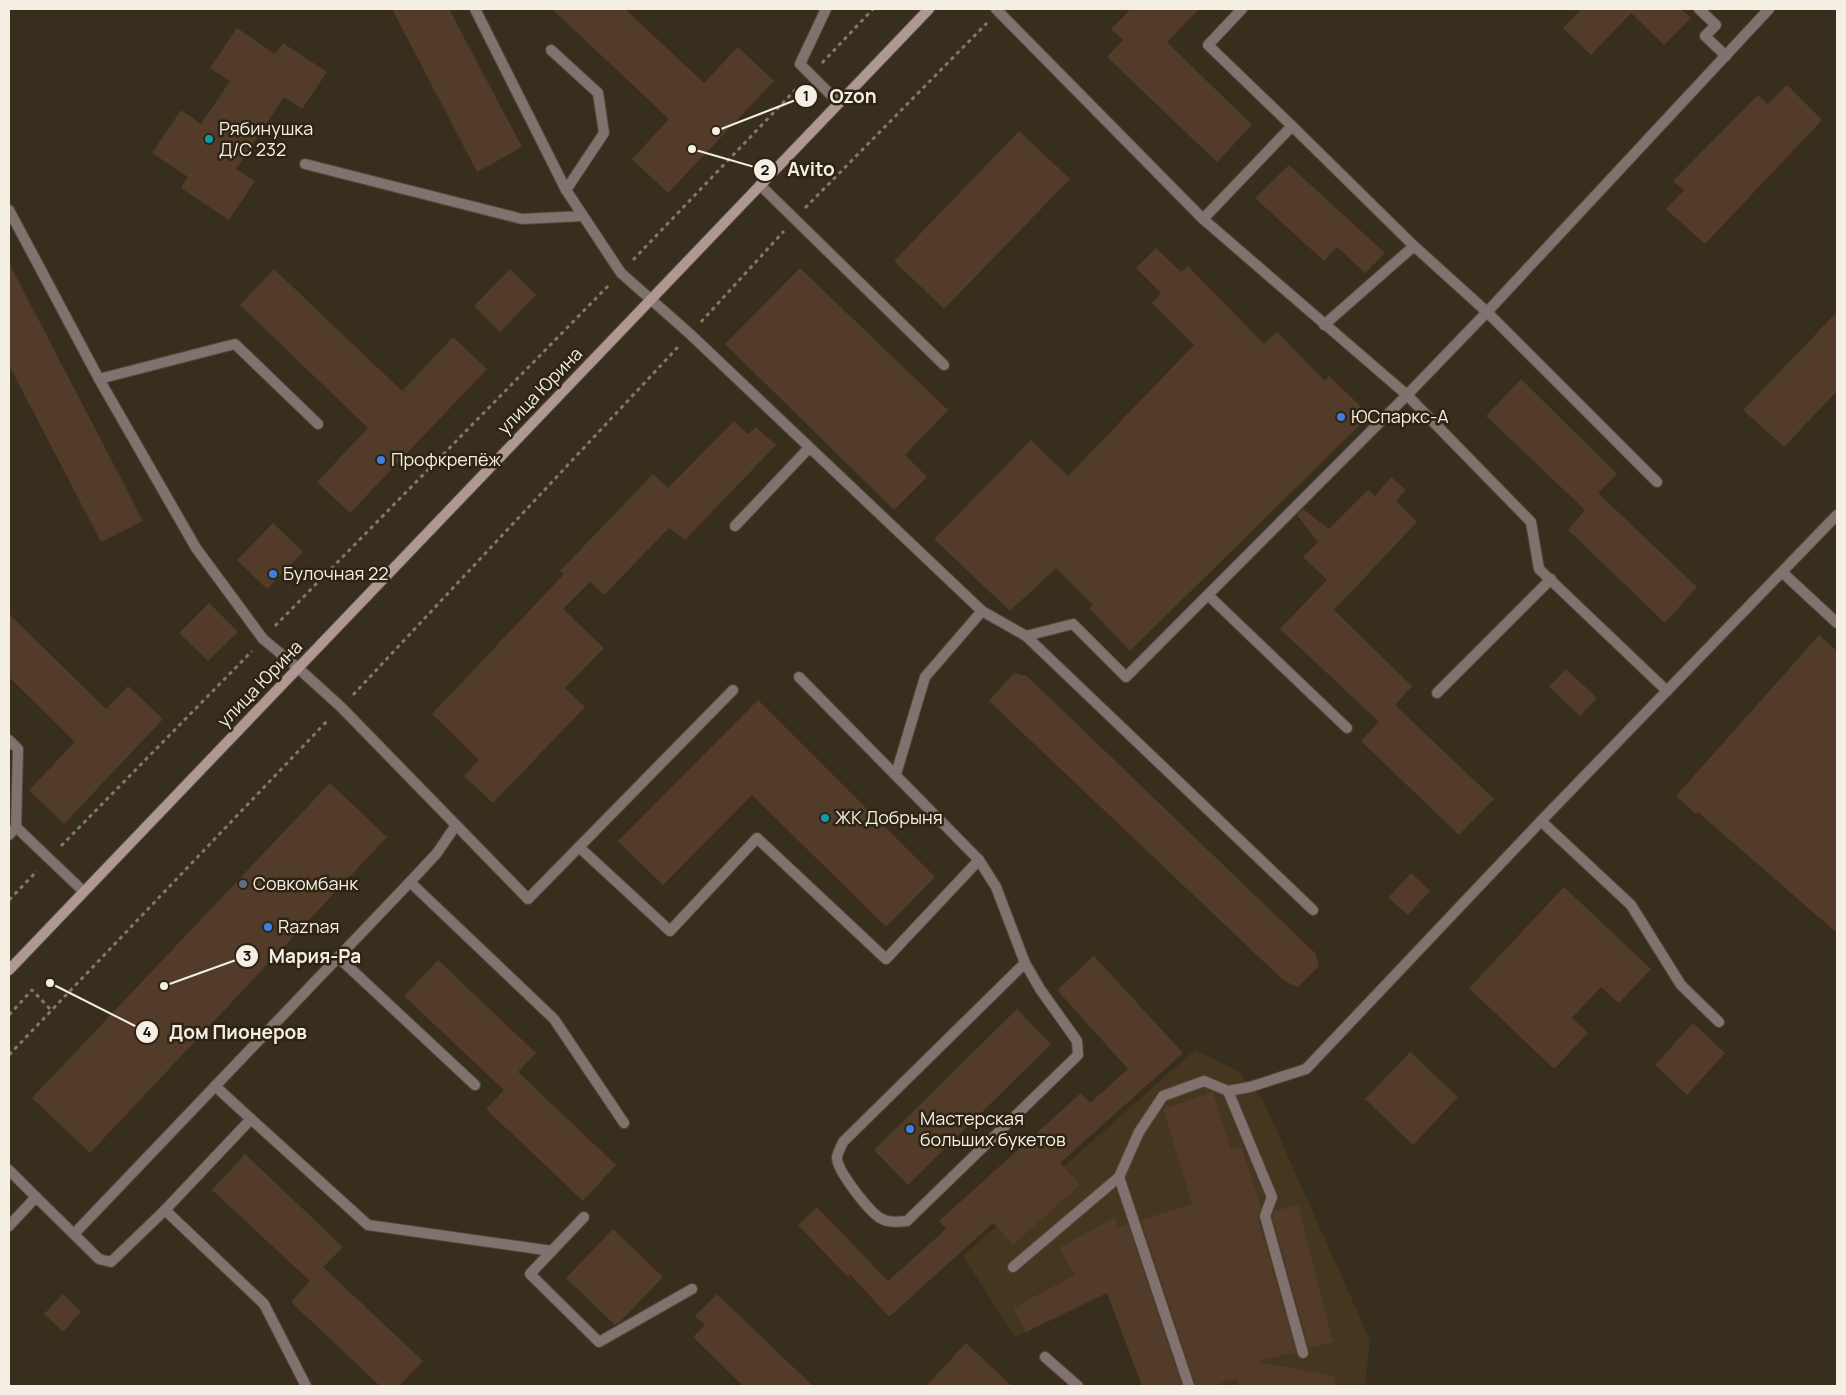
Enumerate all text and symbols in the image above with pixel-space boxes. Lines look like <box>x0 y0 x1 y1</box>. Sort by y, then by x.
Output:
callout: Ozon <box>794 79 886 113</box>
text: Ozon <box>829 83 877 109</box>
text: 1 <box>803 85 809 106</box>
place label: Рябинушка Д/С 232 <box>219 116 313 161</box>
marker: Рябинушка Д/С 232 <box>203 133 215 145</box>
callout: Avito <box>752 153 844 187</box>
text: Avito <box>787 156 835 182</box>
text: 2 <box>761 159 770 180</box>
street label: улица Юрина <box>492 342 587 439</box>
place label: ЮСпаркс-А <box>1351 404 1449 428</box>
marker: ЮСпаркс-А <box>1335 411 1347 423</box>
place label: Профкрепёж <box>391 447 501 471</box>
marker: Профкрепёж <box>375 454 387 466</box>
place label: Булочная 22 <box>283 561 389 585</box>
marker: Булочная 22 <box>267 568 279 580</box>
street label: улица Юрина <box>212 635 307 732</box>
place label: ЖК Добрыня <box>835 805 943 829</box>
marker: ЖК Добрыня <box>819 812 831 824</box>
place label: Совкомбанк <box>253 871 359 895</box>
marker: Совкомбанк <box>237 878 249 890</box>
place label: Raznaя <box>278 914 340 938</box>
marker: Raznaя <box>262 921 274 933</box>
callout: Мария-Ра <box>234 939 372 973</box>
text: Мария-Ра <box>269 943 361 969</box>
text: 3 <box>243 945 251 966</box>
callout: Дом Пионеров <box>134 1015 317 1049</box>
text: Дом Пионеров <box>169 1019 307 1045</box>
text: 4 <box>142 1021 152 1042</box>
place label: Мастерская больших букетов <box>920 1106 1066 1151</box>
marker: Мастерская больших букетов <box>904 1123 916 1135</box>

